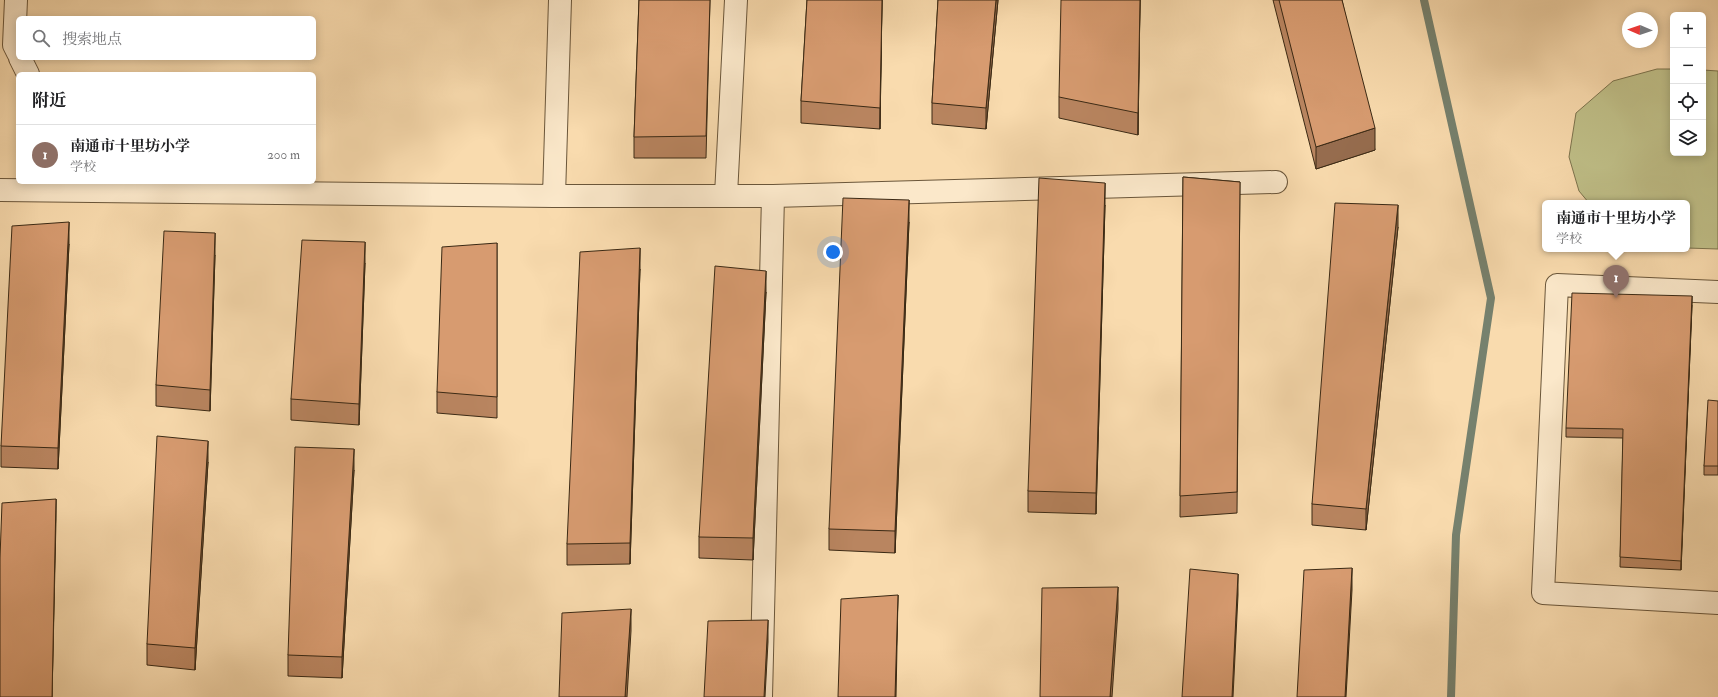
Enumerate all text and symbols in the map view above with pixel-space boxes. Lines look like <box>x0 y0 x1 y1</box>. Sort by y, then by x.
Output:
north arrow <box>1622 12 1658 48</box>
map controls <box>1670 12 1706 156</box>
button: + <box>1670 12 1706 48</box>
search box <box>16 16 316 60</box>
icon: search <box>30 27 52 49</box>
text: 搜索地点 <box>62 30 122 49</box>
button: − <box>1670 48 1706 84</box>
button: locate <box>1670 84 1706 120</box>
text: 附近 <box>32 90 66 111</box>
button: layers <box>1670 120 1706 156</box>
text: 南通市十里坊小学 <box>70 137 190 156</box>
text: 1 <box>43 147 47 163</box>
text: 200 m <box>267 147 300 163</box>
text: 学校 <box>70 159 96 175</box>
popup <box>1542 200 1690 252</box>
text: 南通市十里坊小学 <box>1556 209 1676 228</box>
text: 学校 <box>1556 231 1582 247</box>
your location <box>823 242 843 262</box>
pin: 1 <box>1603 265 1629 298</box>

